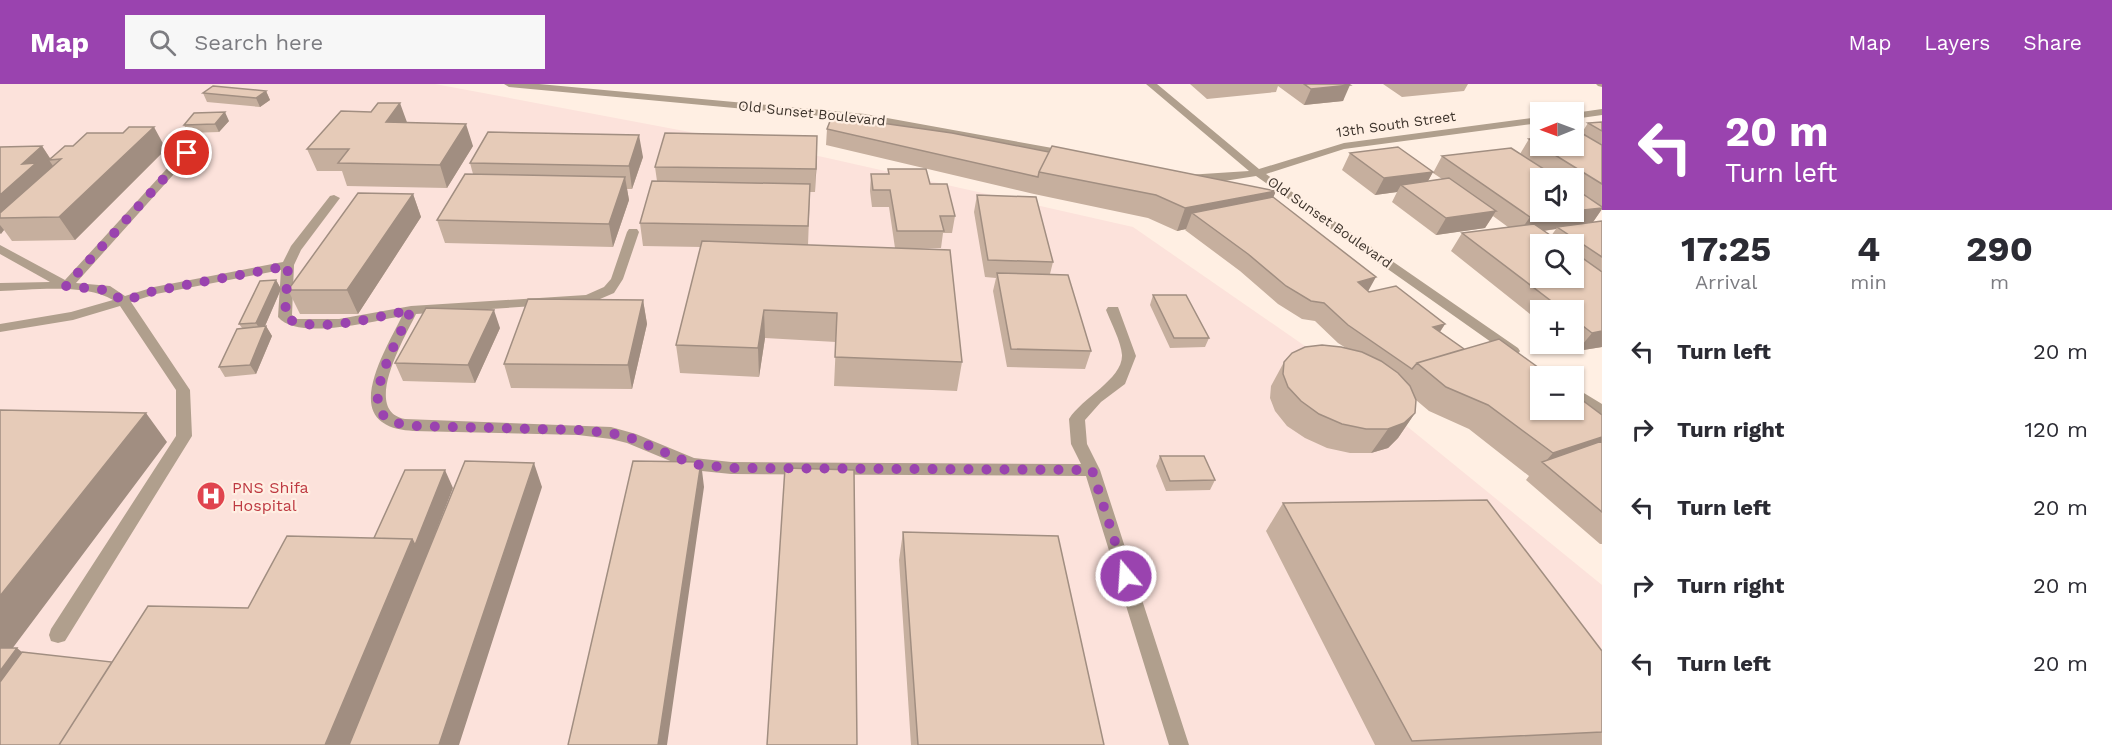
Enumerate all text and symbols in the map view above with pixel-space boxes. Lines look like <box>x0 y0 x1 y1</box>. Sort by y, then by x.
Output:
search box <box>125 15 545 69</box>
text: Map <box>30 26 89 59</box>
icon: search <box>146 26 179 59</box>
text: Search here <box>194 30 323 55</box>
text: Map <box>1848 30 1891 55</box>
text: Layers <box>1924 30 1990 55</box>
text: Share <box>2023 30 2082 55</box>
street label: Old Sunset Boulevard <box>738 97 886 129</box>
north arrow <box>1530 102 1584 156</box>
map controls <box>1530 102 1584 420</box>
text: 20 m <box>1725 107 1829 156</box>
street label: 13th South Street <box>1335 108 1457 140</box>
icon: left <box>1626 108 1704 186</box>
pin <box>161 127 212 178</box>
icon: arrive <box>170 136 203 169</box>
text: Turn left <box>1725 157 1837 189</box>
button: sound <box>1530 168 1584 222</box>
street label: Old Sunset Boulevard <box>1265 173 1395 271</box>
text: 17:25 <box>1681 228 1771 270</box>
text: 4 <box>1857 228 1880 270</box>
text: 290 <box>1966 228 2033 270</box>
button: search <box>1530 234 1584 288</box>
text: Arrival <box>1695 270 1757 294</box>
text: min <box>1850 270 1887 294</box>
text: m <box>1990 270 2009 294</box>
button: + <box>1530 300 1584 354</box>
icon: left <box>1626 335 1659 368</box>
text: Turn left <box>1677 339 1771 364</box>
text: 20 m <box>2033 339 2088 364</box>
button: − <box>1530 366 1584 420</box>
icon: right <box>1626 413 1659 446</box>
text: Turn right <box>1677 417 1784 442</box>
text: 120 m <box>2024 417 2088 442</box>
place label: PNS Shifa Hospital <box>232 478 309 515</box>
hospital icon: PNS Shifa Hospital <box>195 480 227 512</box>
icon: left <box>1626 491 1659 524</box>
text: Turn left <box>1677 495 1771 520</box>
text: 20 m <box>2033 495 2088 520</box>
position arrow <box>1094 544 1158 608</box>
icon: right <box>1626 569 1659 602</box>
text: Turn right <box>1677 573 1784 598</box>
text: 20 m <box>2033 573 2088 598</box>
icon: left <box>1626 647 1659 680</box>
text: Turn left <box>1677 651 1771 676</box>
text: 20 m <box>2033 651 2088 676</box>

